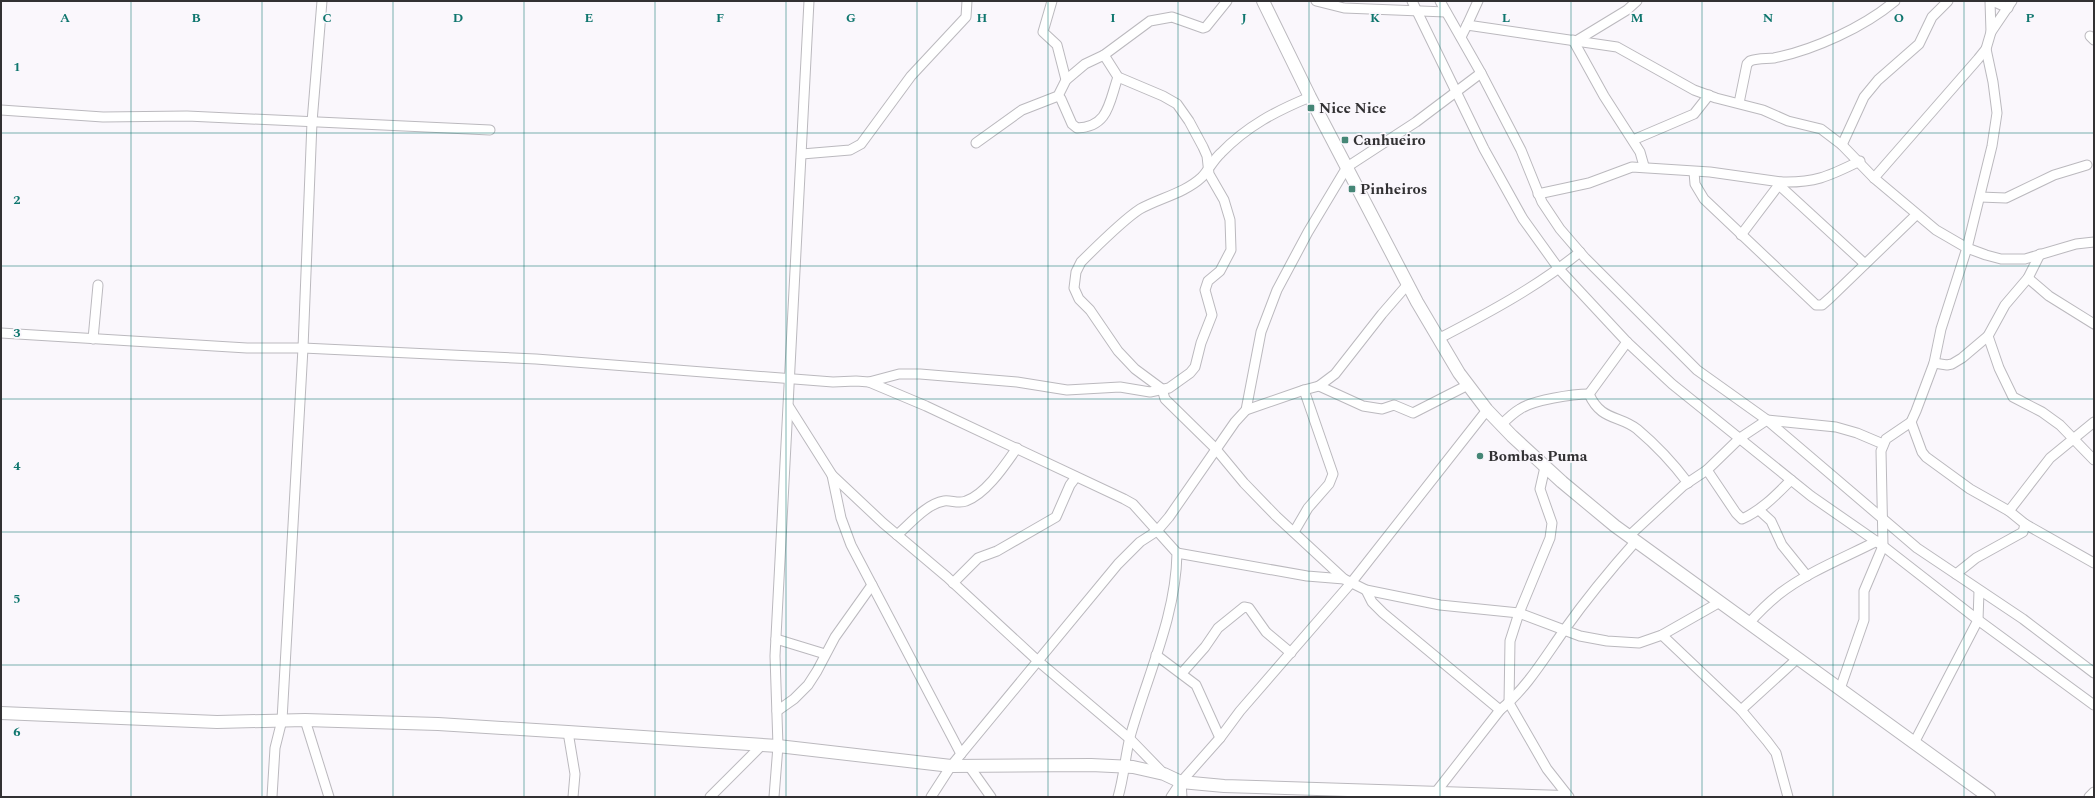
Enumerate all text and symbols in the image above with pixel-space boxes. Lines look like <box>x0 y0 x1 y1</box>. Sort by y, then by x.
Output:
text: A <box>60 8 70 28</box>
text: B <box>191 8 201 28</box>
text: C <box>322 8 332 28</box>
text: D <box>453 8 463 28</box>
text: E <box>585 8 594 28</box>
text: F <box>716 8 724 28</box>
text: G <box>846 8 856 28</box>
text: H <box>977 8 988 28</box>
text: I <box>1110 8 1116 28</box>
text: J <box>1241 8 1247 28</box>
text: K <box>1370 8 1380 28</box>
text: L <box>1502 8 1510 28</box>
text: M <box>1631 8 1644 28</box>
text: N <box>1763 8 1774 28</box>
text: O <box>1894 8 1904 28</box>
text: P <box>2026 8 2035 28</box>
text: 1 <box>13 57 21 77</box>
place label: Nice Nice <box>1319 97 1386 120</box>
marker: Nice Nice <box>1306 103 1316 113</box>
place label: Canhueiro <box>1353 129 1426 152</box>
marker: Canhueiro <box>1340 135 1350 145</box>
place label: Pinheiros <box>1360 178 1427 201</box>
marker: Pinheiros <box>1347 184 1357 194</box>
text: 2 <box>13 190 21 210</box>
text: 3 <box>13 323 21 343</box>
place label: Bombas Puma <box>1488 445 1588 468</box>
marker: Bombas Puma <box>1475 451 1485 461</box>
text: 4 <box>13 456 21 476</box>
text: 5 <box>13 589 21 609</box>
text: 6 <box>13 722 21 742</box>

